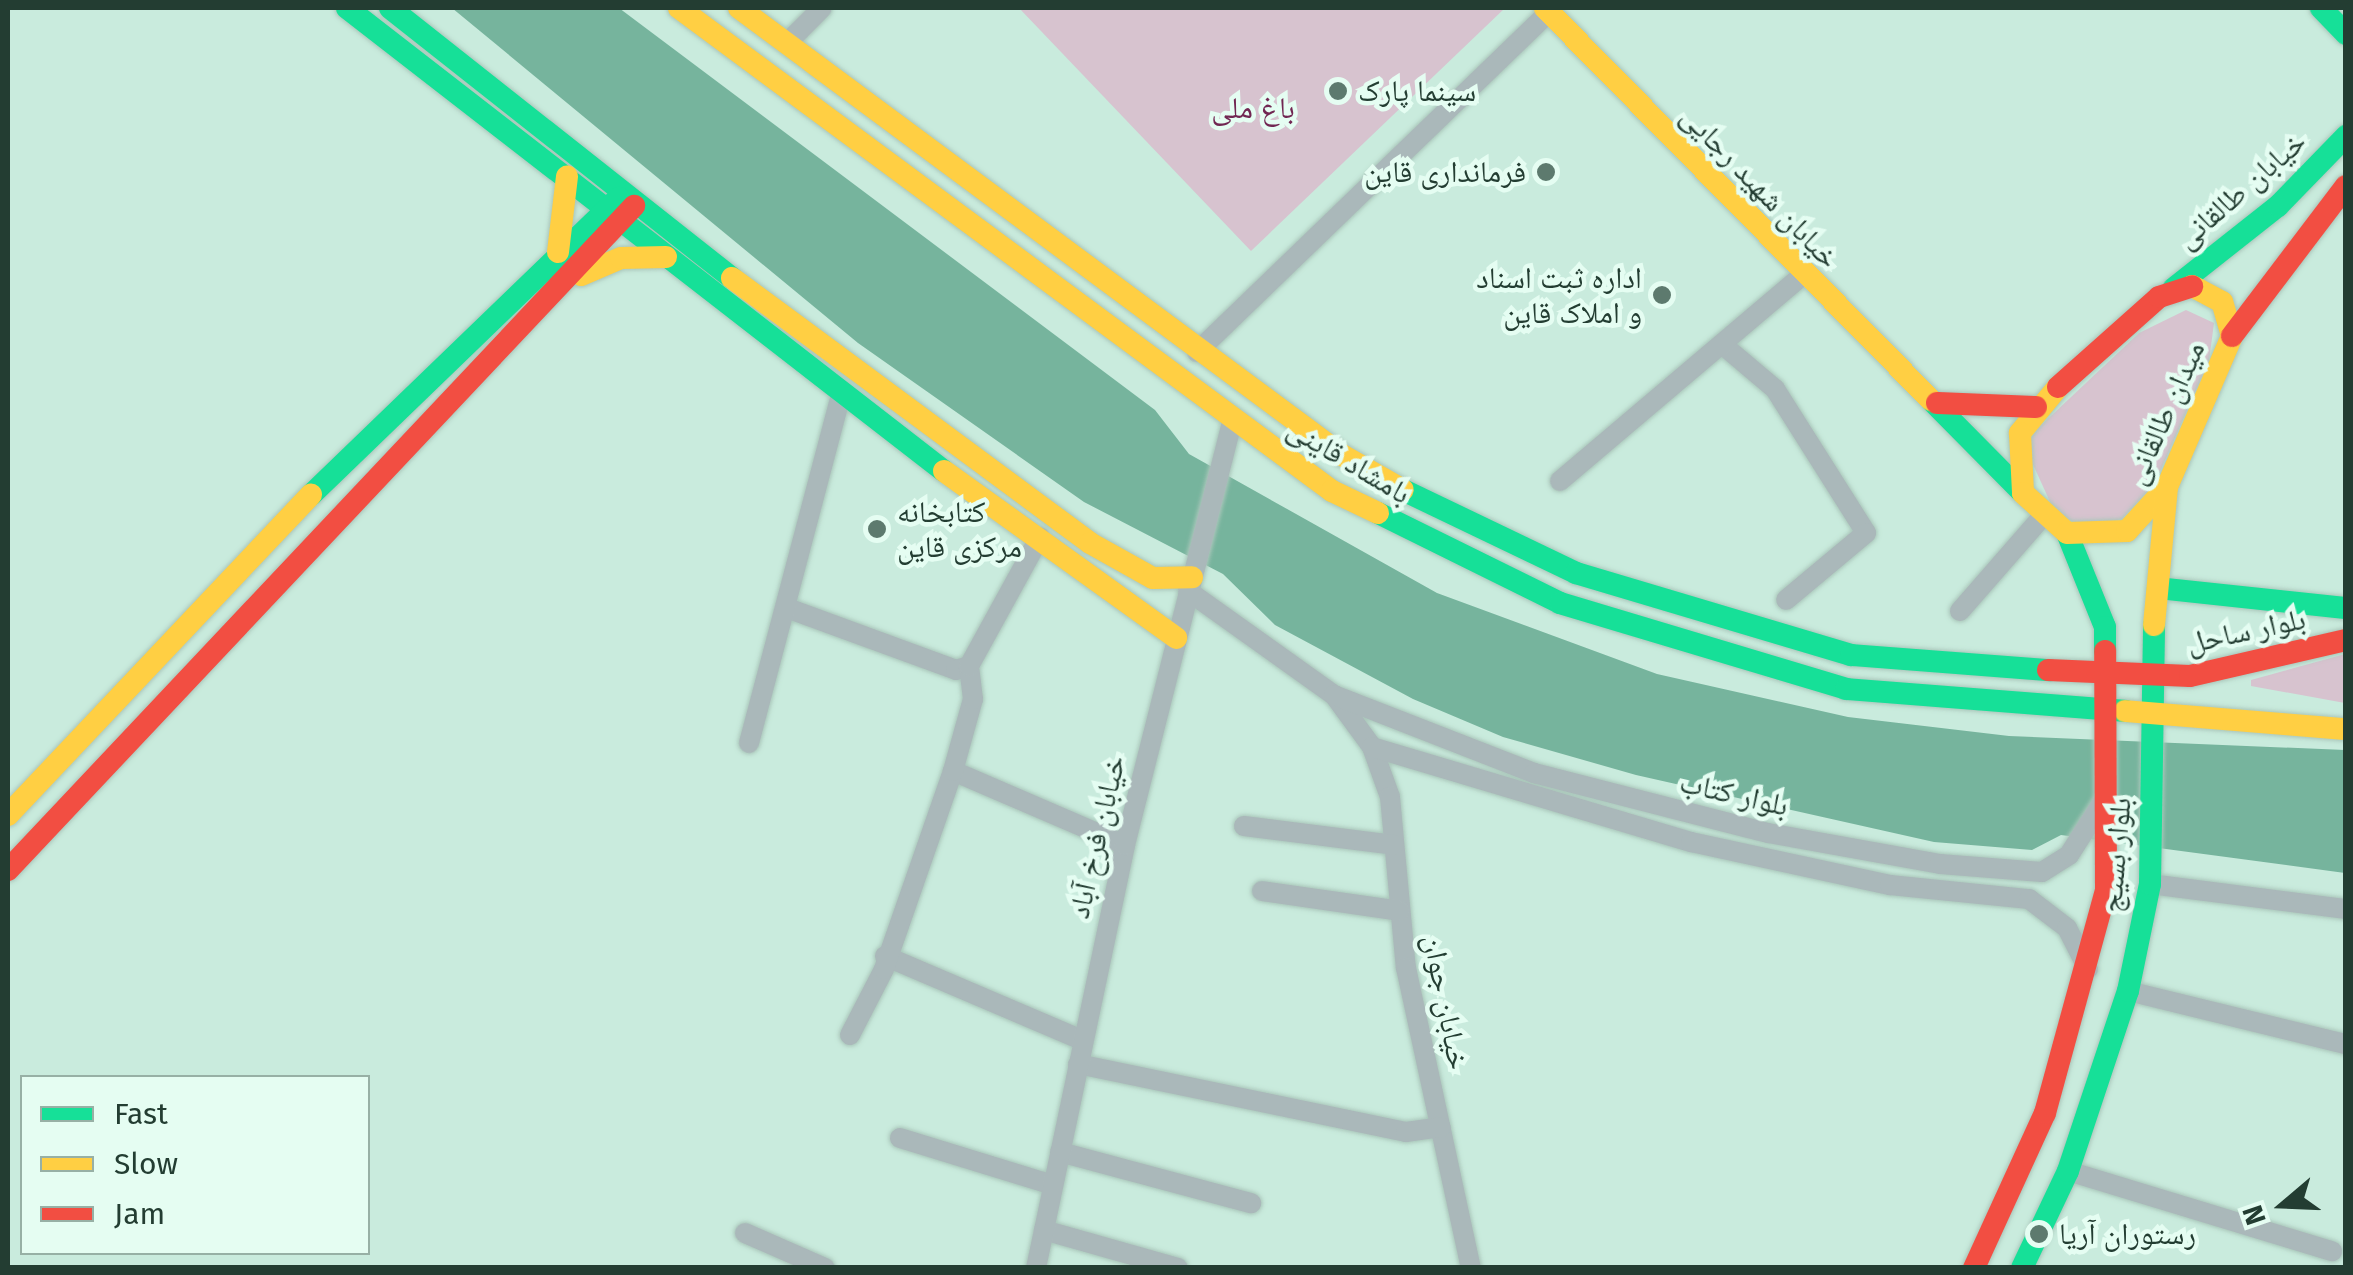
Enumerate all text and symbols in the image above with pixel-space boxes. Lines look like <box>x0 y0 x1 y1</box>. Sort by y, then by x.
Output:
place label: سینما پارک <box>1358 73 1476 109</box>
marker: سینما پارک <box>1327 80 1349 102</box>
park label: باغ ملی <box>1211 90 1295 126</box>
street label: خیابان شهید رجایی <box>1673 98 1847 276</box>
street label: خیابان طالقانی <box>2169 124 2313 256</box>
place label: فرمانداری قاین <box>1364 154 1526 190</box>
marker: فرمانداری قاین <box>1535 161 1557 183</box>
place label: اداره ثبت اسناد و املاک قاین <box>1476 260 1642 330</box>
marker: اداره ثبت اسناد و املاک قاین <box>1651 284 1673 306</box>
street label: میدان طالقانی <box>2117 336 2213 490</box>
street label: بامشاد قاینی <box>1281 410 1417 512</box>
place label: کتابخانه مرکزی قاین <box>897 494 1022 564</box>
marker: کتابخانه مرکزی قاین <box>866 518 888 540</box>
street label: بلوار ساحل <box>2183 601 2309 661</box>
street label: خیابان فرخ آباد <box>1061 752 1133 922</box>
street label: بلوار کتاب <box>1676 764 1792 824</box>
street label: بلوار بسیج <box>2093 796 2139 914</box>
street label: خیابان جوان <box>1415 931 1477 1073</box>
legend <box>20 1075 370 1255</box>
text: Fast <box>114 1096 168 1132</box>
text: Slow <box>114 1146 178 1182</box>
north arrow <box>2233 1155 2333 1255</box>
text: Jam <box>114 1196 165 1232</box>
text: N <box>2236 1201 2273 1229</box>
place label: رستوران آریا <box>2059 1216 2196 1252</box>
marker: رستوران آریا <box>2028 1223 2050 1245</box>

